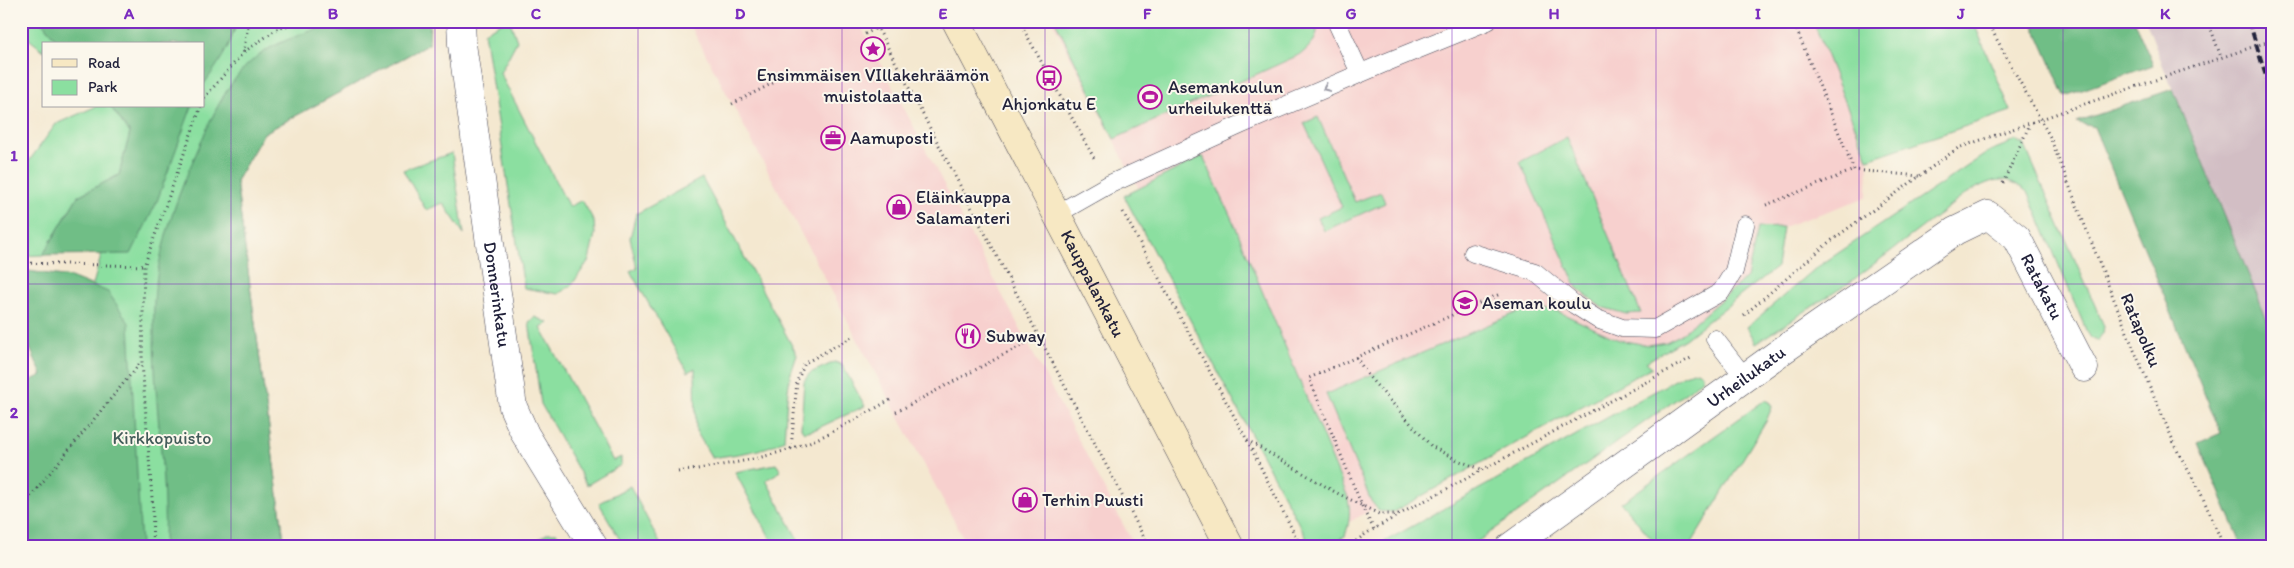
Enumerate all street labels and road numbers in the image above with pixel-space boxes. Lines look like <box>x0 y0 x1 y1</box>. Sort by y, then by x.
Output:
street label: Kauppalankatu <box>1056 226 1130 341</box>
street label: Donnerinkatu <box>479 240 516 349</box>
street label: Ratakatu <box>2016 250 2068 323</box>
street label: Ratapolku <box>2116 290 2166 370</box>
street label: Urheilukatu <box>1702 341 1790 413</box>

